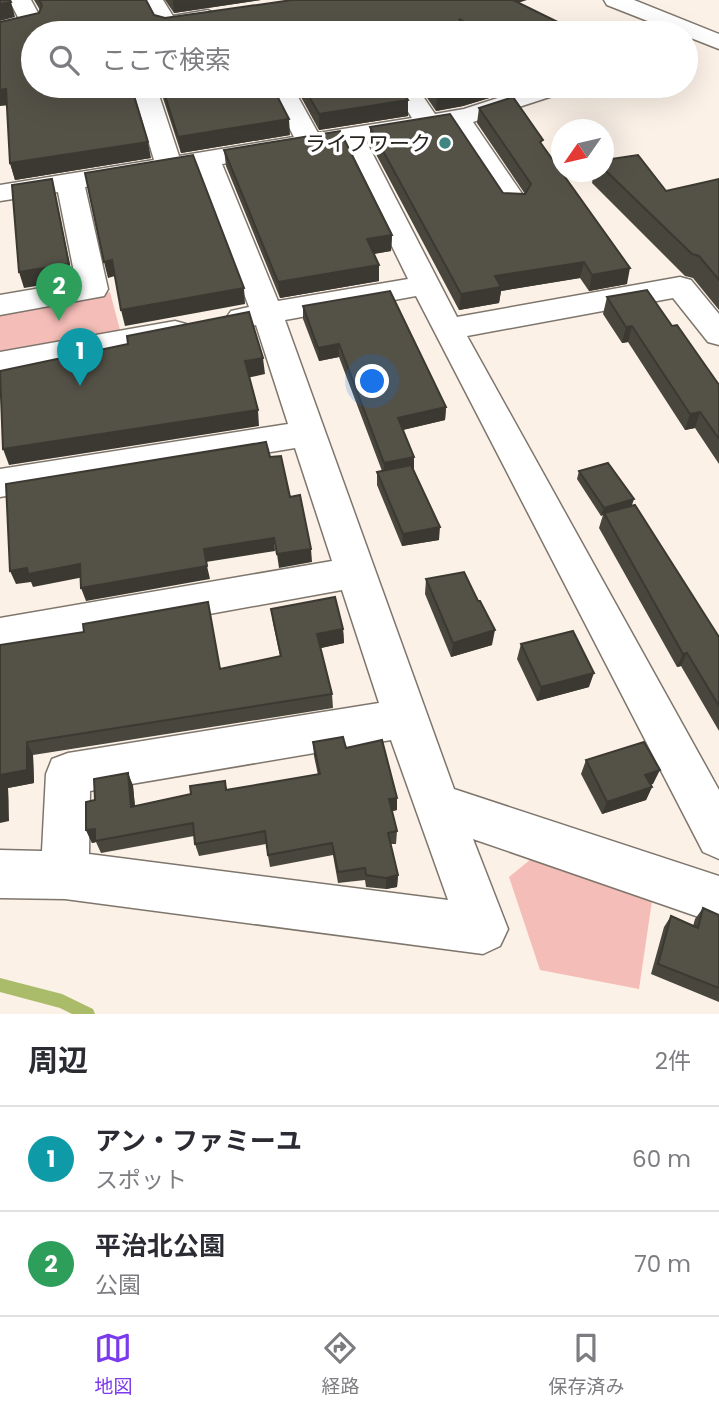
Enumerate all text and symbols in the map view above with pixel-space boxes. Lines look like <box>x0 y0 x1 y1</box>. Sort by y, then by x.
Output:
search box <box>21 21 698 98</box>
icon: search <box>45 41 83 79</box>
text: ここで検索 <box>101 42 231 78</box>
north arrow <box>551 119 614 182</box>
place label: ライフワーク <box>305 129 431 158</box>
marker: ライフワーク <box>437 135 453 151</box>
pin: 2 <box>36 263 82 321</box>
pin: 1 <box>57 328 103 386</box>
your location <box>355 364 389 398</box>
text: 周辺 <box>28 1039 88 1082</box>
text: 2件 <box>655 1045 691 1077</box>
text: アン・ファミーユ <box>95 1123 302 1159</box>
text: 1 <box>47 1143 55 1175</box>
text: 60 m <box>632 1143 691 1175</box>
text: スポット <box>95 1164 187 1196</box>
text: 平治北公園 <box>95 1228 225 1264</box>
text: 2 <box>44 1248 58 1280</box>
text: 70 m <box>634 1248 691 1280</box>
text: 公園 <box>95 1269 141 1301</box>
tab: 地図 <box>94 1329 133 1401</box>
tab: 経路 <box>321 1329 360 1401</box>
tab: 保存済み <box>548 1329 625 1401</box>

